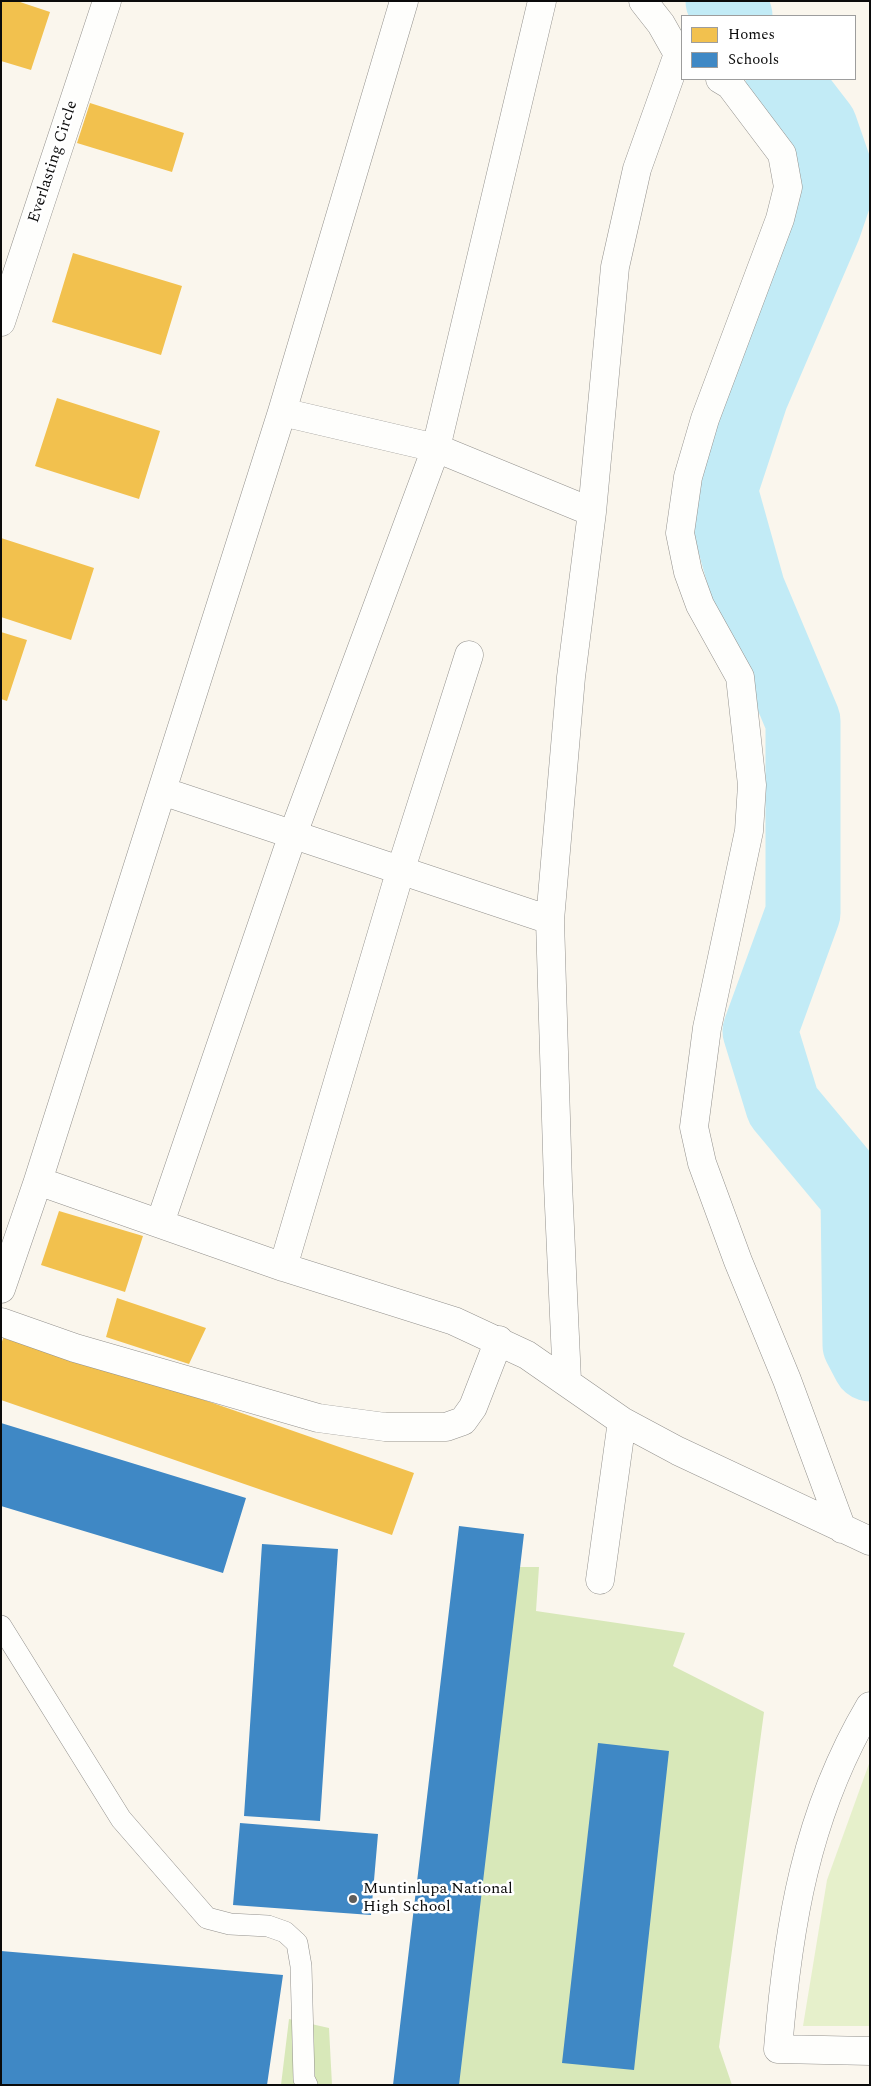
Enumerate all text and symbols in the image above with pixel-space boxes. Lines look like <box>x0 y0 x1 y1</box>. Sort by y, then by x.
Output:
legend <box>681 15 856 80</box>
text: Homes <box>728 23 775 46</box>
text: Schools <box>728 48 779 71</box>
street label: Everlasting Circle <box>25 99 83 225</box>
place label: Muntinlupa National High School <box>363 1880 513 1918</box>
marker: Muntinlupa National High School <box>347 1893 359 1905</box>

